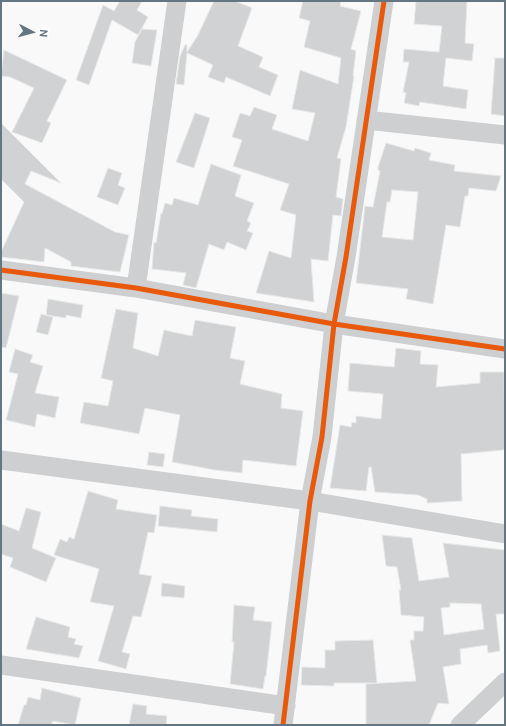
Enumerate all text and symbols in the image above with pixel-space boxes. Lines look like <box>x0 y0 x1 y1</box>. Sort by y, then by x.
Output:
north arrow <box>12 12 52 52</box>
text: N <box>37 29 51 38</box>

